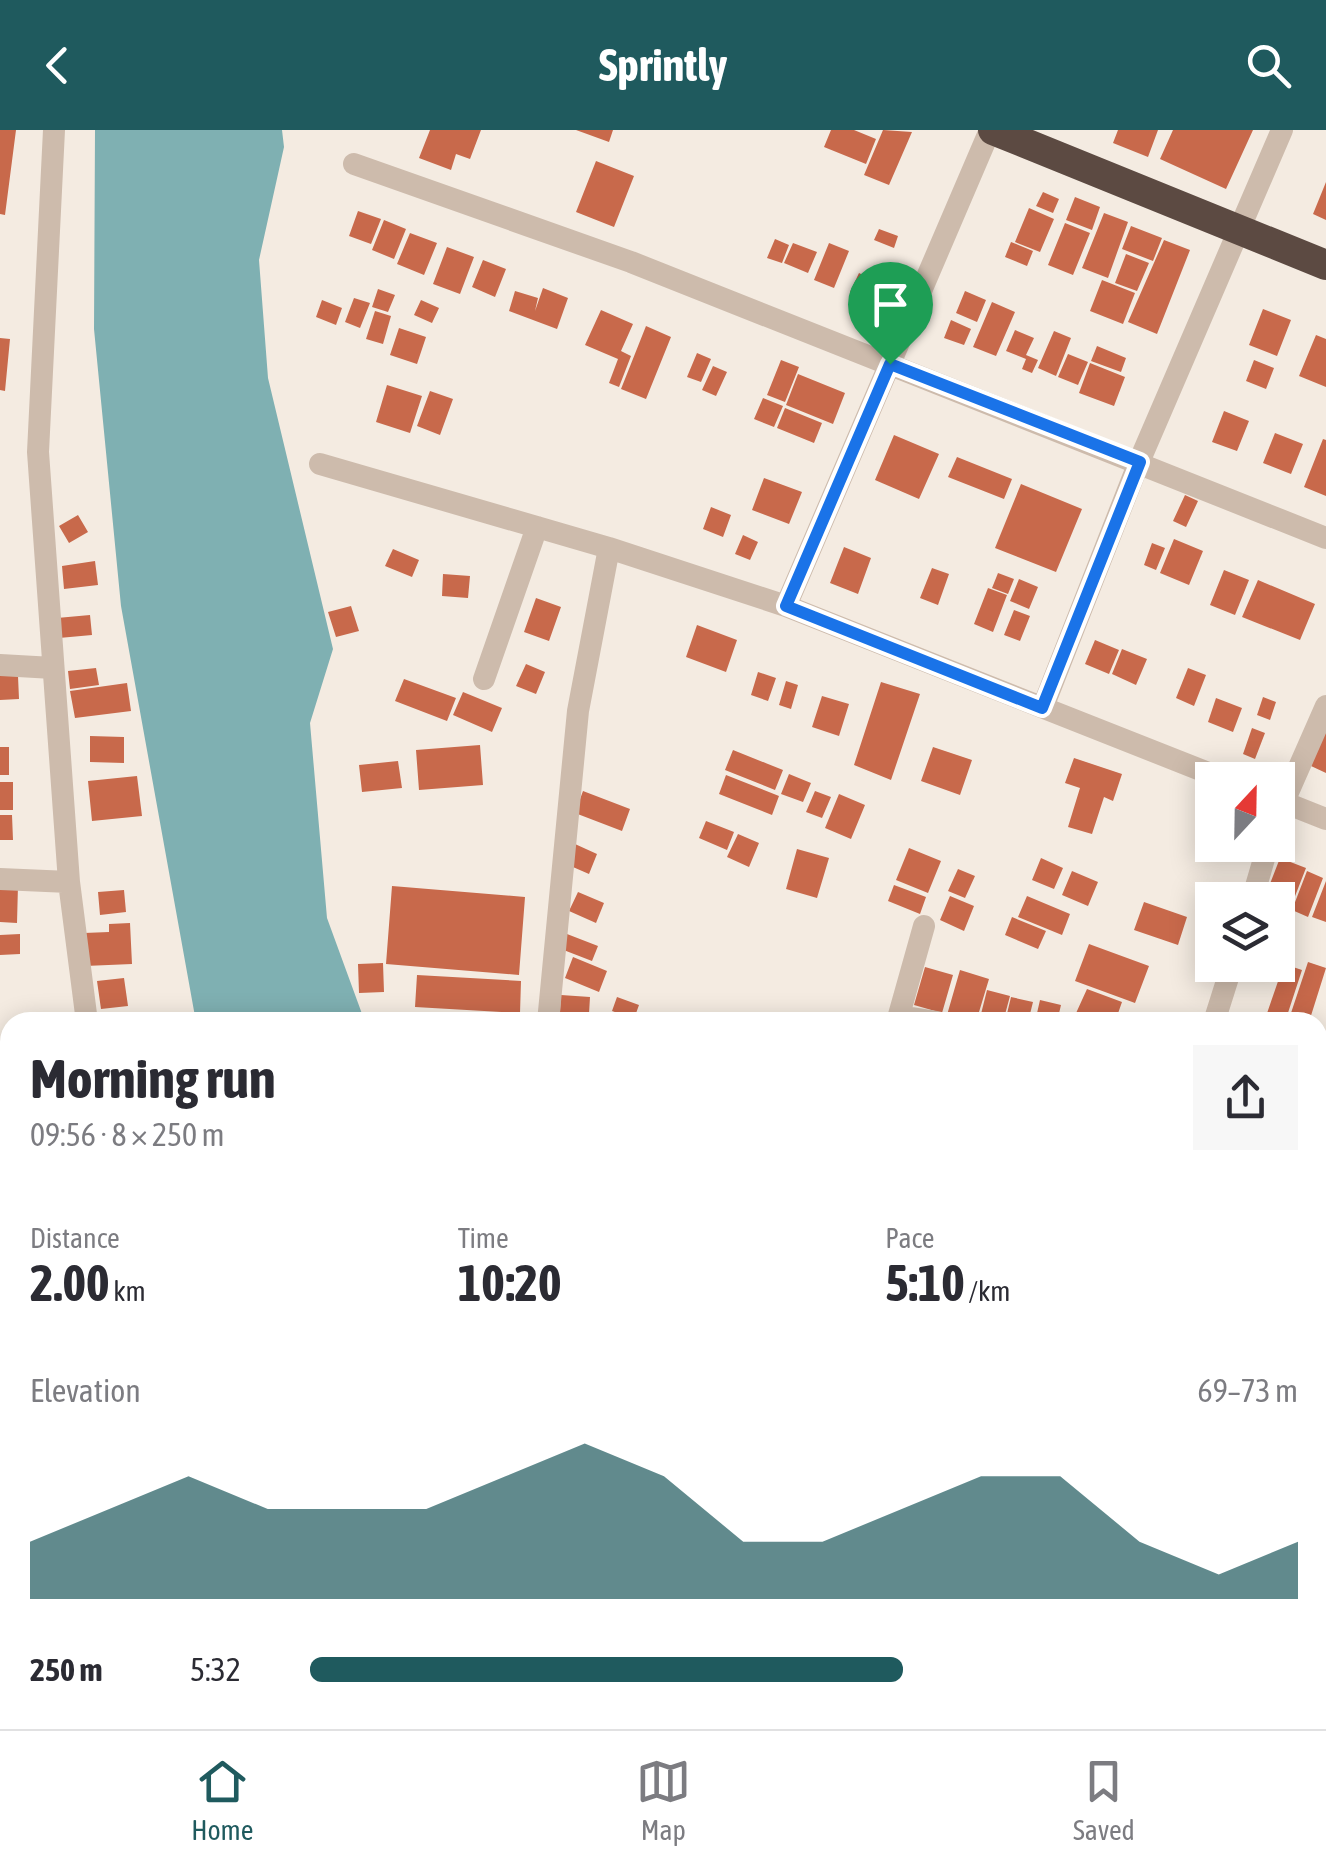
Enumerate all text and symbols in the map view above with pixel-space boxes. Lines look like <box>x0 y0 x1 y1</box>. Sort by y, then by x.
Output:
icon: back <box>30 38 85 93</box>
icon: search <box>1241 38 1296 93</box>
text: Sprintly <box>599 39 727 91</box>
pin <box>848 262 933 365</box>
icon: arrive <box>863 277 918 332</box>
north arrow <box>1195 762 1295 862</box>
map controls <box>1195 762 1295 982</box>
button: layers <box>1195 882 1295 982</box>
button: share <box>1193 1045 1298 1150</box>
text: Morning run <box>30 1047 276 1110</box>
text: 09:56 · 8 × 250 m <box>30 1116 224 1153</box>
text: Distance <box>30 1222 120 1254</box>
text: Time <box>458 1222 509 1254</box>
text: Pace <box>885 1222 935 1254</box>
text: 2.00 <box>30 1254 109 1312</box>
text: 10:20 <box>458 1254 562 1312</box>
text: 5:10 <box>885 1254 965 1312</box>
text: km <box>109 1275 146 1307</box>
text: /km <box>965 1275 1011 1307</box>
text: Elevation <box>30 1372 141 1409</box>
text: 69–73 m <box>1198 1372 1298 1409</box>
text: 250 m <box>30 1651 103 1688</box>
text: 5:32 <box>190 1651 241 1688</box>
tab: Home <box>191 1754 253 1846</box>
tab: Map <box>636 1754 691 1846</box>
tab: Saved <box>1073 1754 1135 1846</box>

